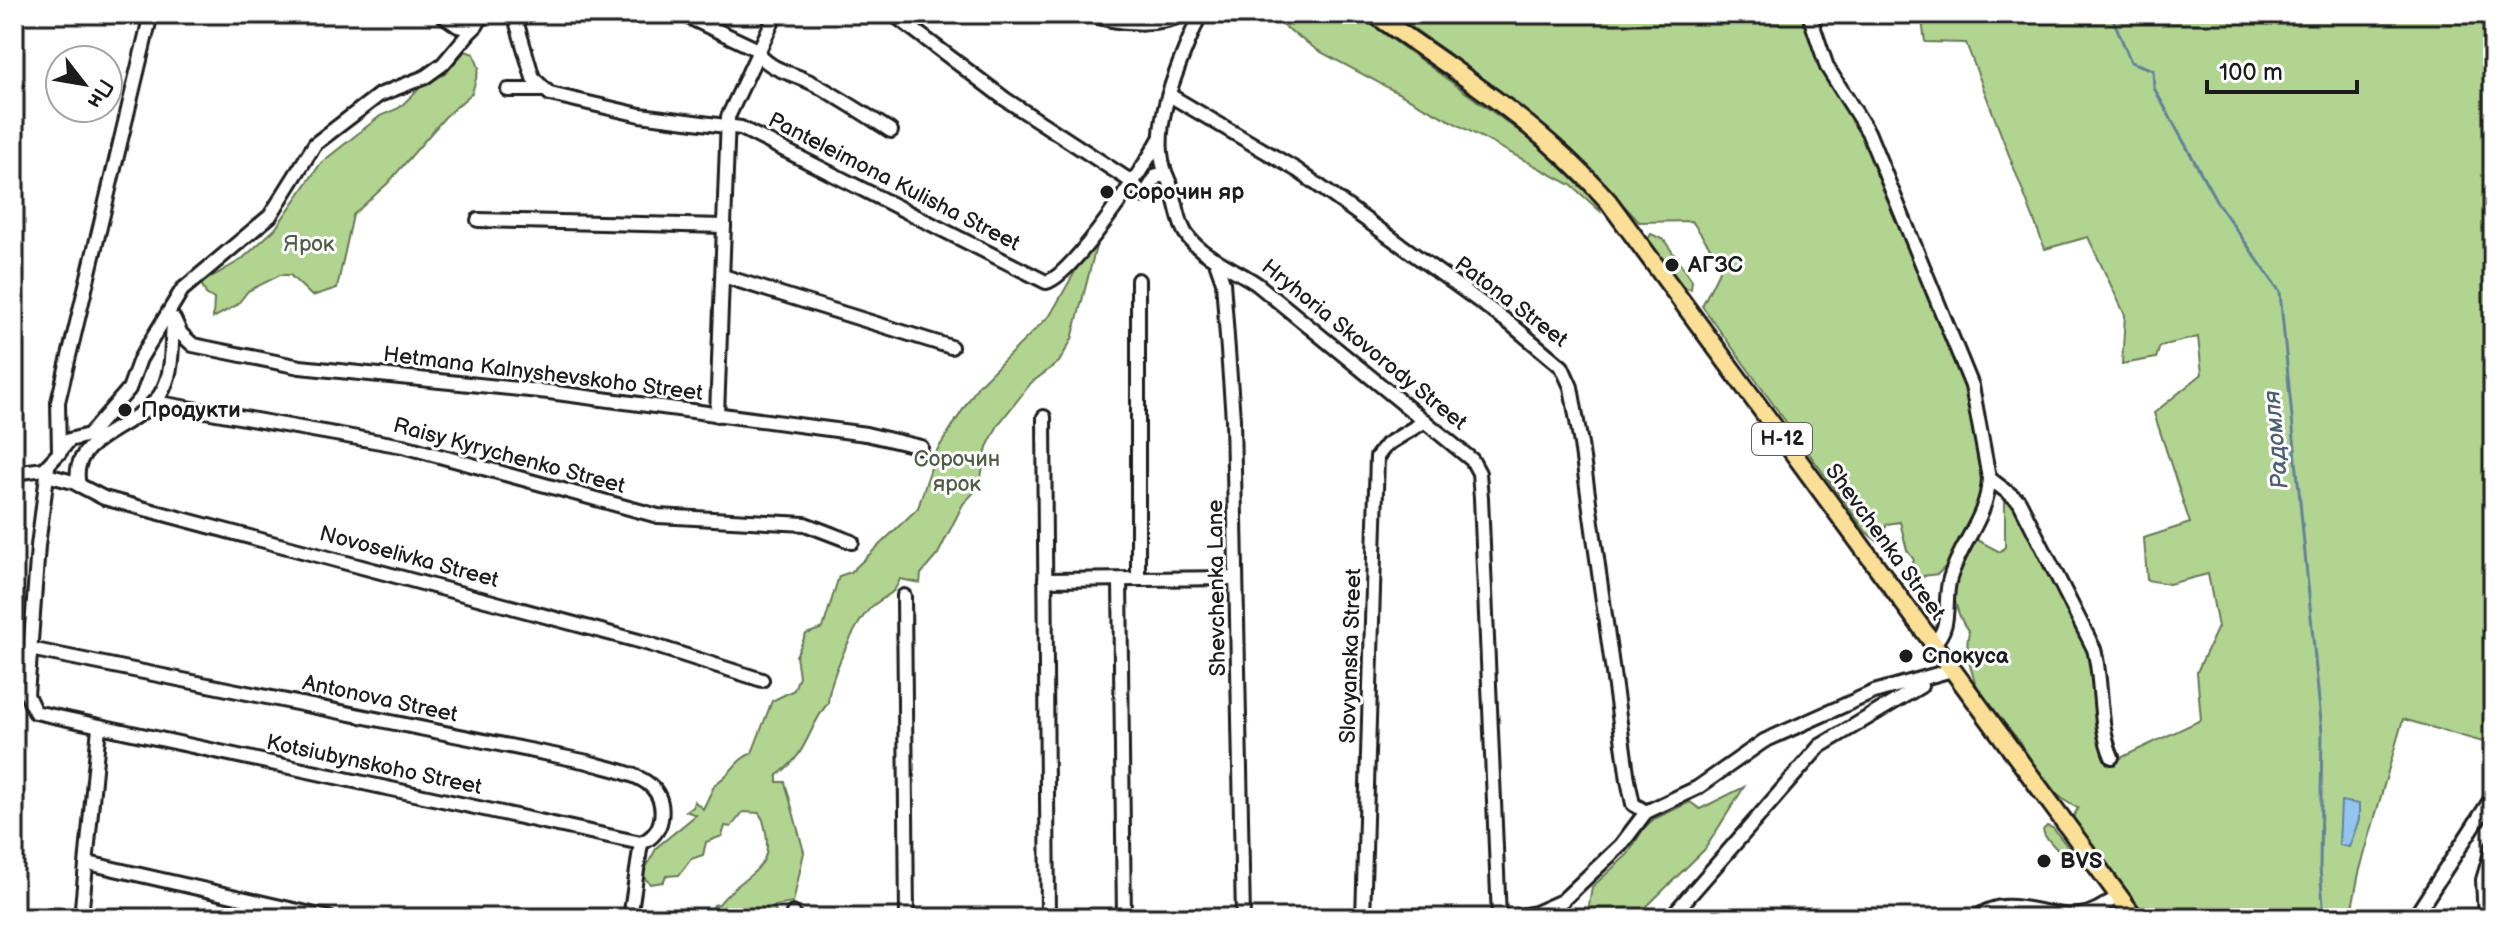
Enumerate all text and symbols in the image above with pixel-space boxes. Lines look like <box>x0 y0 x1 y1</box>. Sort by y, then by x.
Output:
north arrow <box>44 44 124 124</box>
scale bar <box>2207 44 2357 94</box>
text: 100 m <box>2219 58 2283 87</box>
text: Пн <box>81 74 119 113</box>
street label: Panteleimona Kulisha Street <box>764 107 1025 257</box>
place label: Сорочин яр <box>1123 179 1244 206</box>
marker: Сорочин яр <box>1098 183 1116 201</box>
park label: Ярок <box>283 231 335 258</box>
street label: Patona Street <box>1449 251 1573 353</box>
place label: АГЗС <box>1687 252 1743 279</box>
street label: Hryhoria Skovorody Street <box>1256 254 1472 436</box>
marker: АГЗС <box>1663 256 1681 274</box>
street label: Hetmana Kalnyshevskoho Street <box>382 341 705 407</box>
water label: Радомля <box>2257 389 2295 491</box>
place label: Продукти <box>141 397 241 424</box>
marker: Продукти <box>116 401 134 419</box>
street label: Raisy Kyrychenko Street <box>390 412 628 500</box>
road number: Н-12 <box>1752 423 1812 455</box>
park label: Сорочин ярок <box>914 446 1000 498</box>
street label: Shevchenka Street <box>1819 458 1951 626</box>
street label: Shevchenka Lane <box>1202 499 1232 677</box>
street label: Novoselivka Street <box>317 520 502 594</box>
street label: Slovyanska Street <box>1334 568 1368 744</box>
place label: Спокуса <box>1922 643 2009 670</box>
marker: Спокуса <box>1897 647 1915 665</box>
street label: Antonova Street <box>300 669 460 729</box>
street label: Kotsiubynskoho Street <box>264 729 485 801</box>
place label: BVS <box>2060 848 2102 875</box>
marker: BVS <box>2035 852 2053 870</box>

